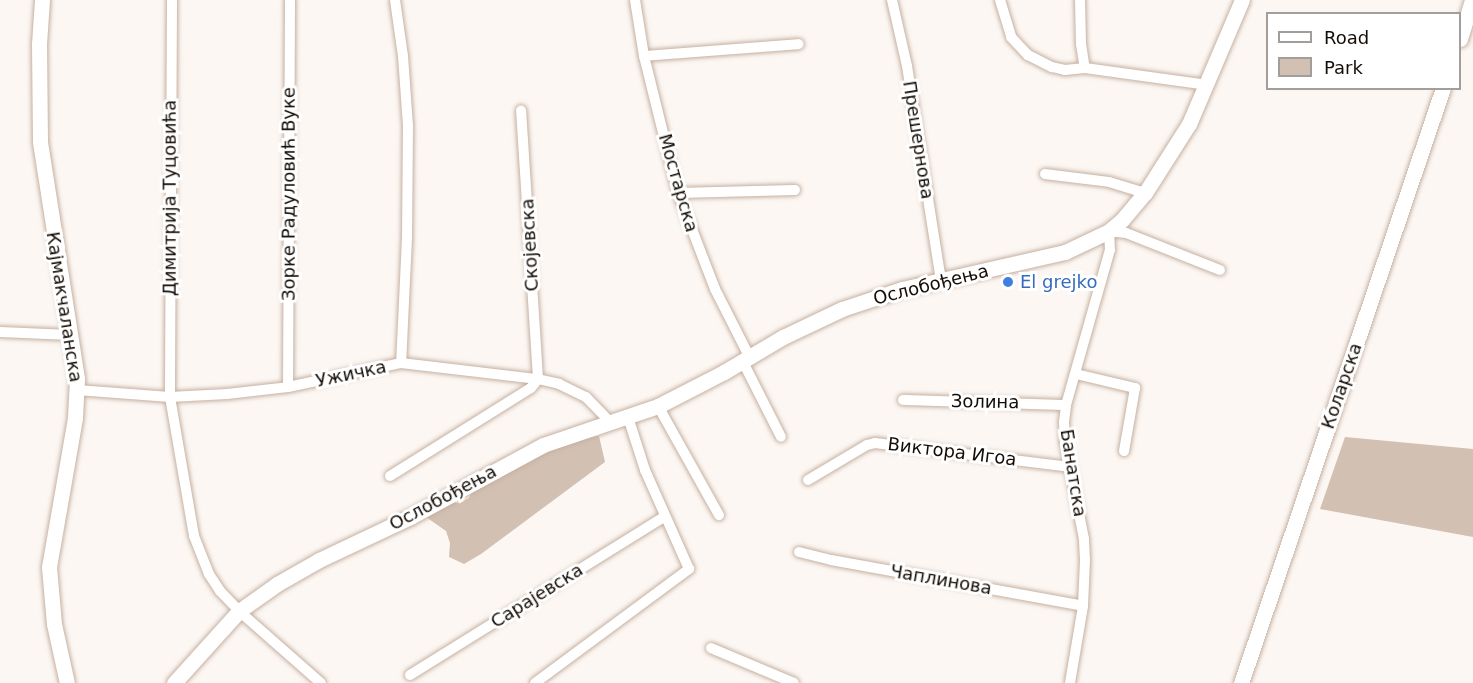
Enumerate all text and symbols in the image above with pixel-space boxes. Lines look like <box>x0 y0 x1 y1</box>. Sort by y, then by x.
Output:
legend <box>1266 12 1461 90</box>
text: Road <box>1324 27 1369 48</box>
text: Park <box>1324 57 1363 78</box>
street label: Прешернова <box>898 79 938 201</box>
street label: Зорке Радуловић Вуке <box>278 87 300 301</box>
street label: Димитрија Туцовића <box>159 100 181 296</box>
street label: Мостарска <box>654 131 702 235</box>
street label: Скојевска <box>517 198 543 292</box>
street label: Кајмакчаланска <box>41 230 87 384</box>
street label: Ослобођења <box>871 260 991 310</box>
place label: El grejko <box>1020 271 1097 293</box>
marker: El grejko <box>1001 275 1015 289</box>
street label: Коларска <box>1317 340 1367 432</box>
street label: Ужичка <box>314 356 388 392</box>
street label: Золина <box>951 391 1019 413</box>
street label: Банатска <box>1055 428 1091 518</box>
street label: Виктора Игоа <box>886 433 1018 471</box>
street label: Ослобођења <box>386 461 500 535</box>
street label: Сарајевска <box>487 559 587 633</box>
street label: Чаплинова <box>889 560 993 600</box>

